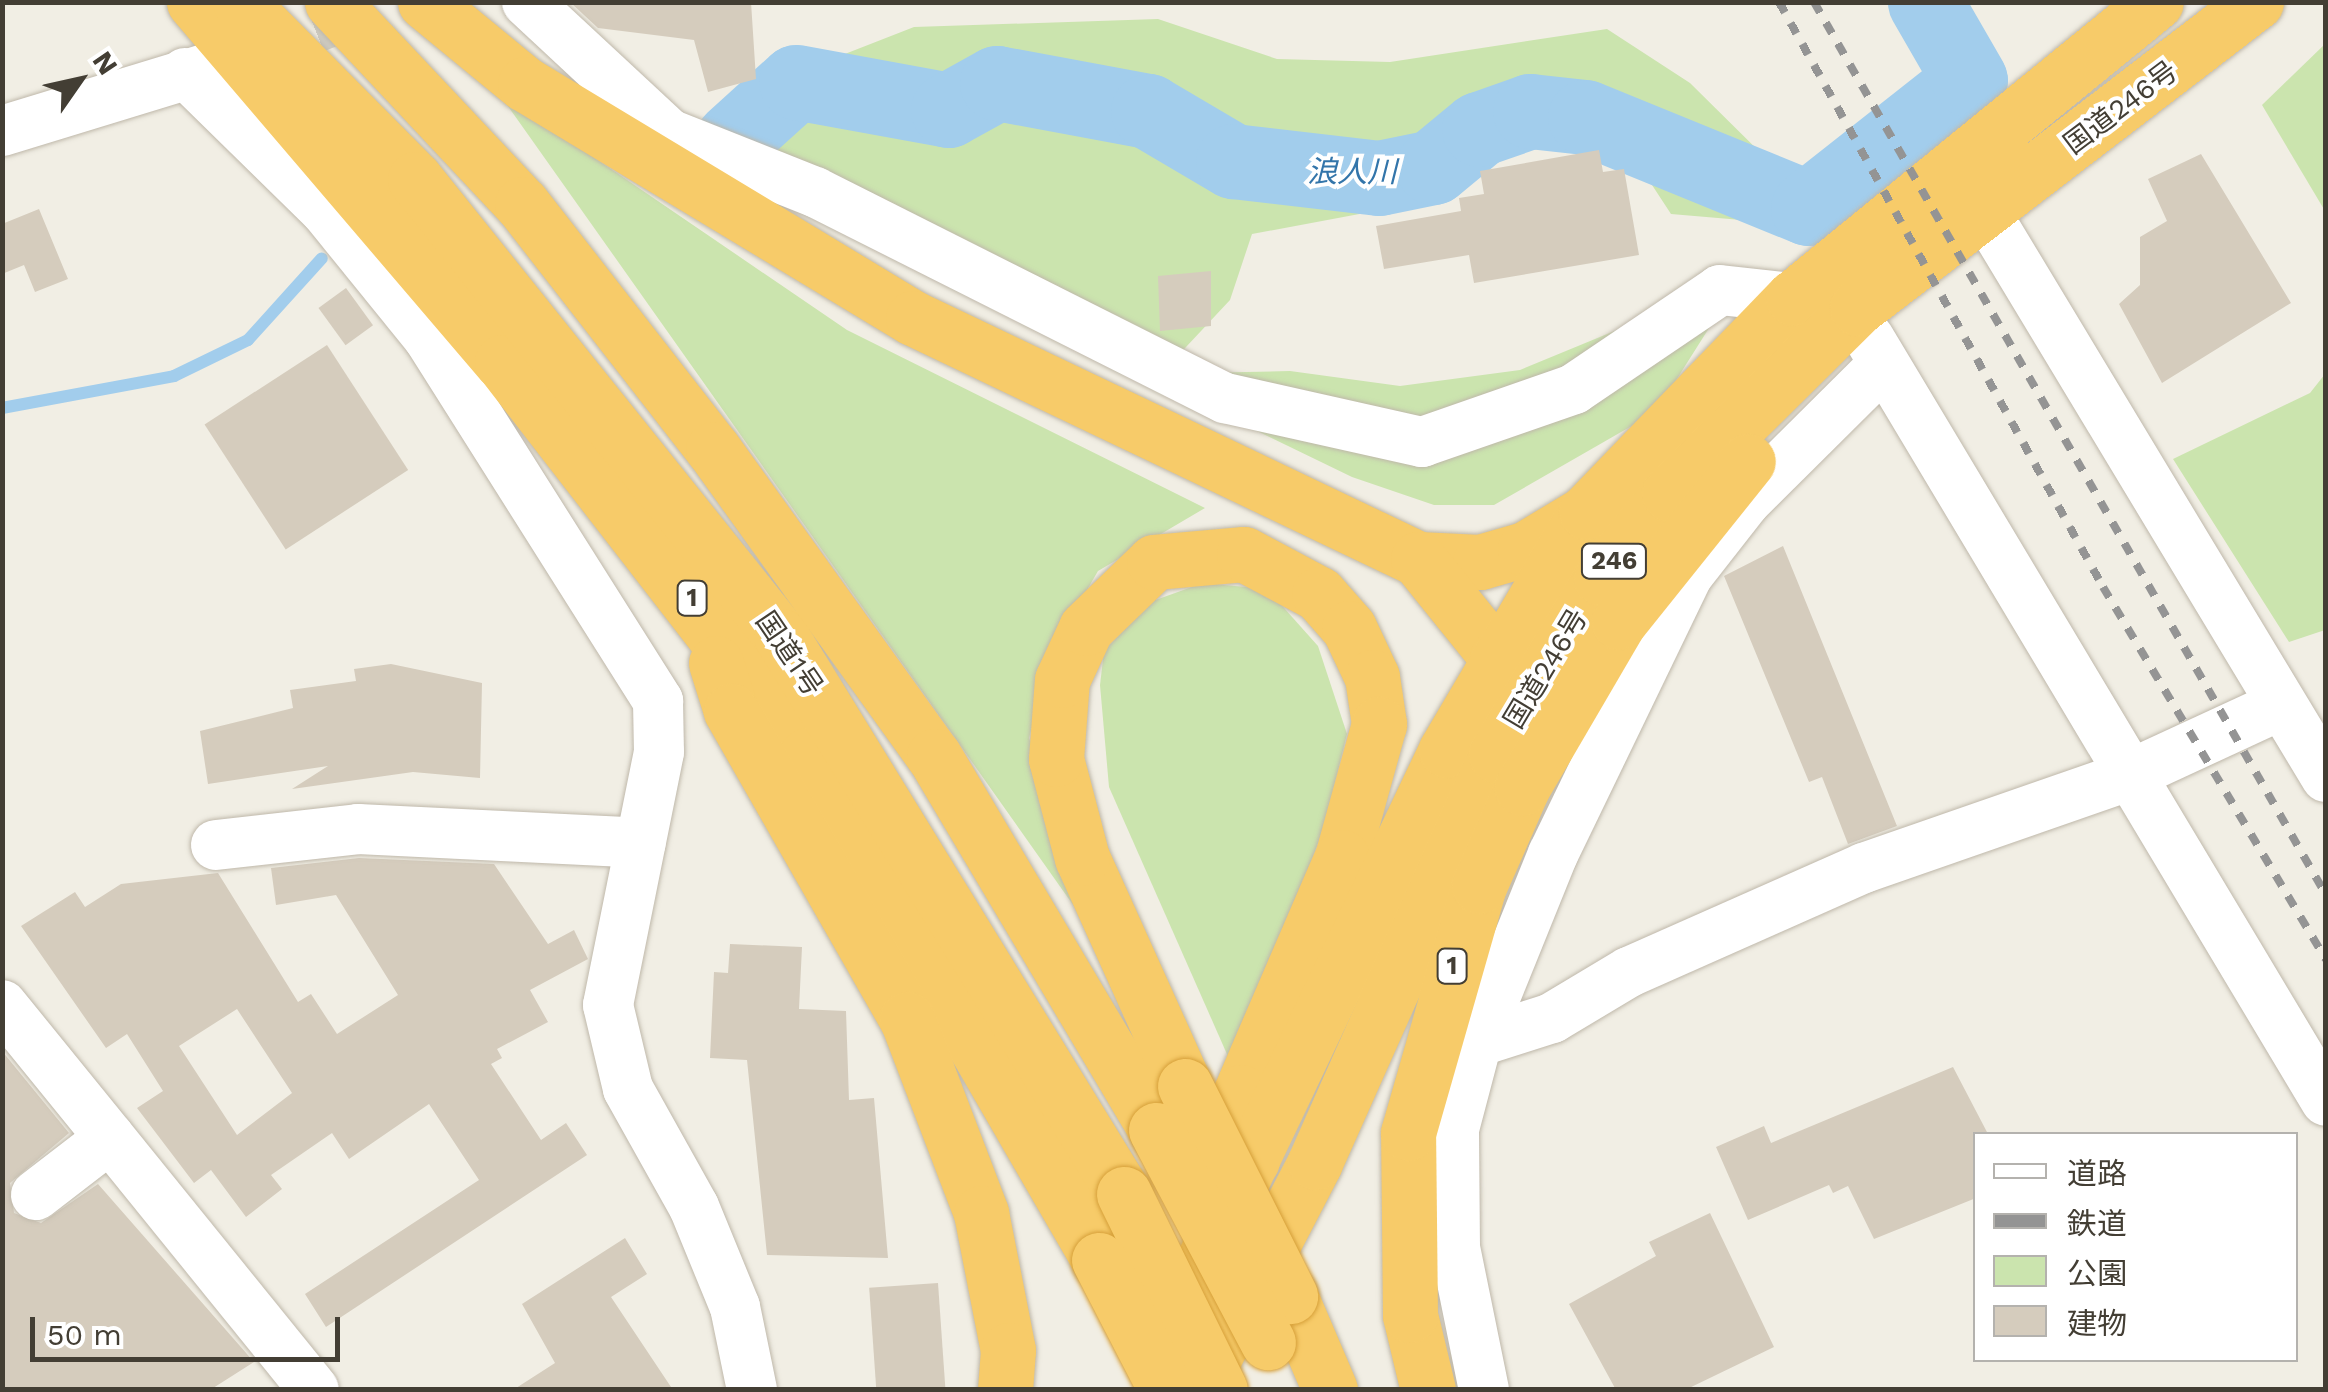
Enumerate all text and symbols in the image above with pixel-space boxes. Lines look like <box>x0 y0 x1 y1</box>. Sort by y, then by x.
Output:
north arrow <box>30 30 130 130</box>
text: N <box>86 45 125 81</box>
street label: 国道246号 <box>2058 54 2184 162</box>
water label: 浪人川 <box>1307 154 1397 190</box>
road number: 246 <box>1579 541 1649 581</box>
road number: 1 <box>674 578 710 618</box>
street label: 国道246号 <box>1497 603 1595 735</box>
street label: 国道1号 <box>749 605 829 703</box>
road number: 1 <box>1434 946 1470 986</box>
legend <box>1973 1132 2298 1362</box>
text: 道路 <box>2067 1156 2127 1191</box>
text: 鉄道 <box>2067 1206 2127 1241</box>
text: 公園 <box>2067 1256 2127 1291</box>
scale bar <box>35 1297 345 1359</box>
text: 建物 <box>2067 1306 2127 1341</box>
text: 50 m <box>47 1317 122 1352</box>

